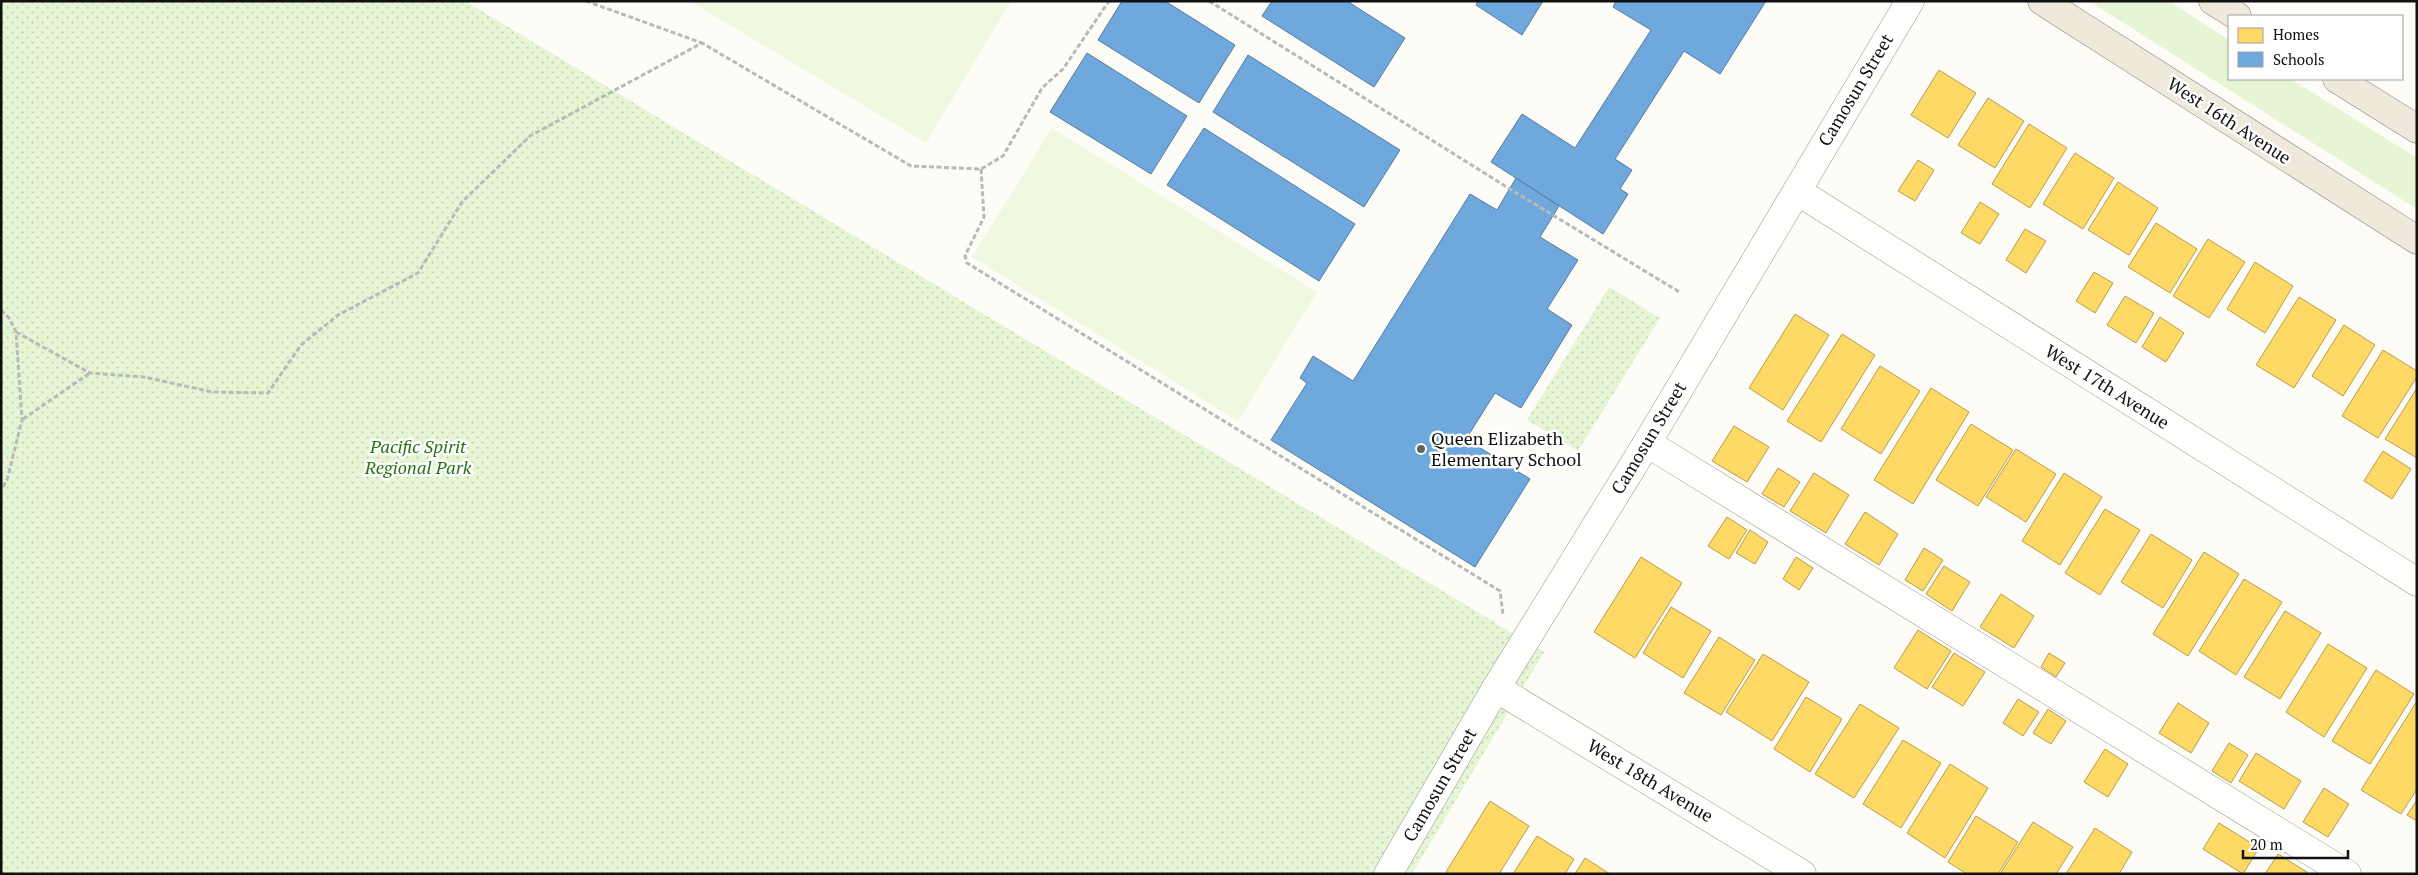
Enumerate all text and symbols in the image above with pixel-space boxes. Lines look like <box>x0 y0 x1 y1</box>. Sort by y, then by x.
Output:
legend <box>2228 15 2403 80</box>
text: Homes <box>2273 24 2319 44</box>
street label: Camosun Street <box>1812 28 1898 150</box>
text: Schools <box>2273 49 2324 69</box>
street label: West 16th Avenue <box>2163 71 2296 169</box>
street label: West 17th Avenue <box>2041 338 2174 434</box>
street label: Camosun Street <box>1605 376 1691 498</box>
place label: Queen Elizabeth Elementary School <box>1431 426 1582 471</box>
park label: Pacific Spirit Regional Park <box>364 434 472 479</box>
marker: Queen Elizabeth Elementary School <box>1415 443 1427 455</box>
street label: Camosun Street <box>1397 723 1482 846</box>
street label: West 18th Avenue <box>1583 733 1718 827</box>
scale bar <box>2243 828 2348 860</box>
text: 20 m <box>2250 834 2283 854</box>

